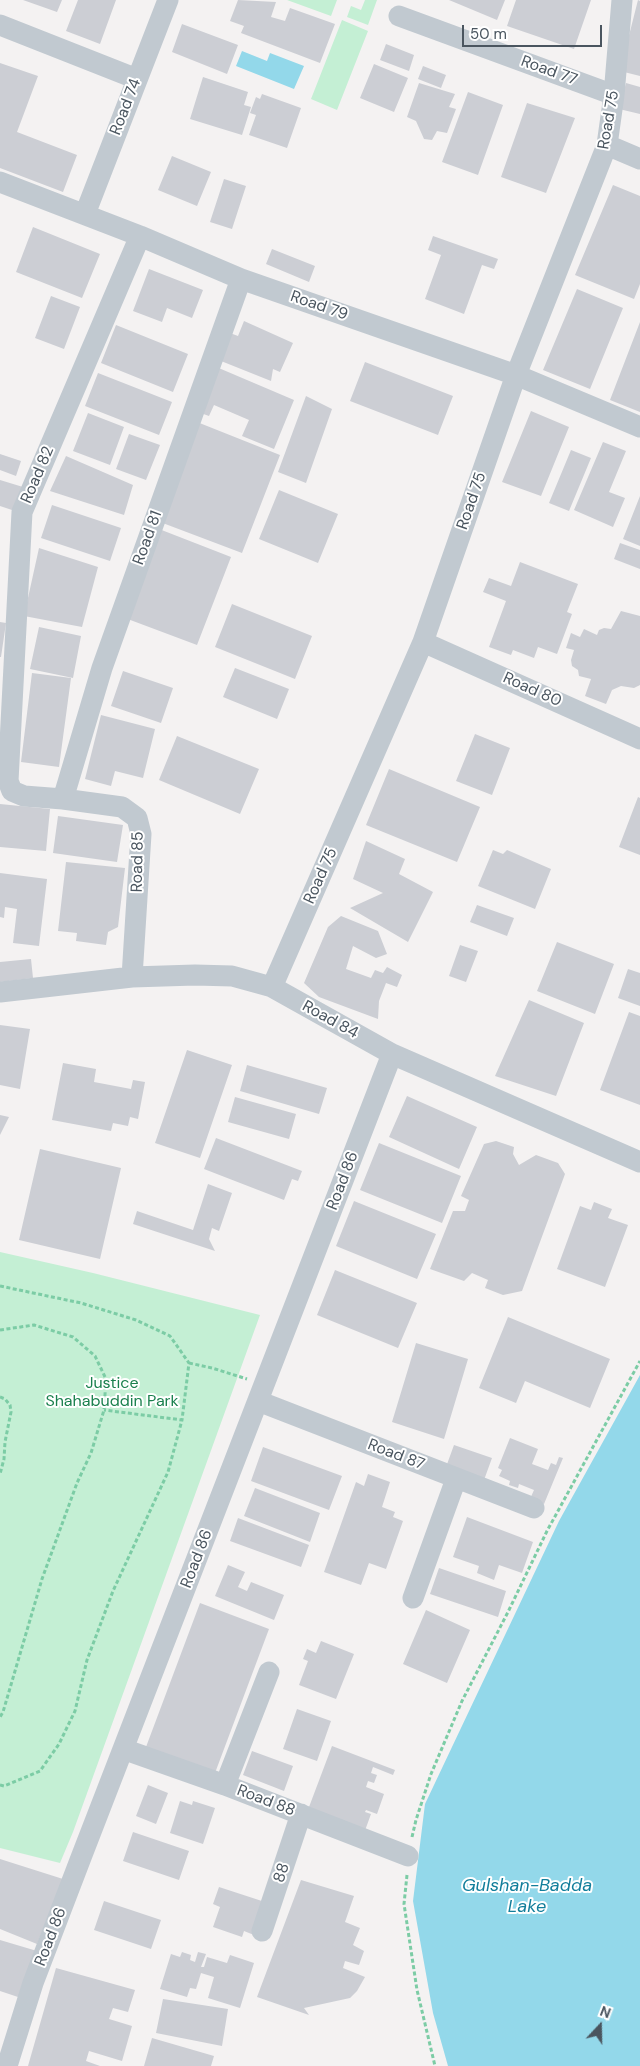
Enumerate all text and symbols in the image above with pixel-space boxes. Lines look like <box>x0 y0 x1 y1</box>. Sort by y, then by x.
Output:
scale bar <box>465 15 605 47</box>
text: 50 m <box>470 24 507 44</box>
street label: Road 77 <box>518 52 580 90</box>
street label: Road 74 <box>106 76 146 138</box>
street label: Road 75 <box>594 89 624 151</box>
street label: Road 79 <box>288 287 350 325</box>
street label: Road 82 <box>17 444 59 506</box>
street label: Road 75 <box>453 470 491 532</box>
street label: Road 81 <box>129 508 167 568</box>
street label: Road 80 <box>500 669 564 711</box>
street label: Road 85 <box>128 831 148 893</box>
street label: Road 75 <box>300 845 342 907</box>
street label: Road 84 <box>299 997 361 1043</box>
street label: Road 86 <box>323 1149 363 1213</box>
park label: Justice Shahabuddin Park <box>45 1374 179 1412</box>
street label: Road 87 <box>365 1435 427 1475</box>
street label: Road 86 <box>177 1527 217 1591</box>
street label: Road 88 <box>234 1781 298 1821</box>
street label: 88 <box>270 1861 294 1885</box>
water label: Gulshan-Badda Lake <box>462 1875 592 1918</box>
street label: Road 86 <box>31 1905 71 1969</box>
north arrow <box>575 2001 625 2051</box>
text: N <box>597 2002 613 2022</box>

